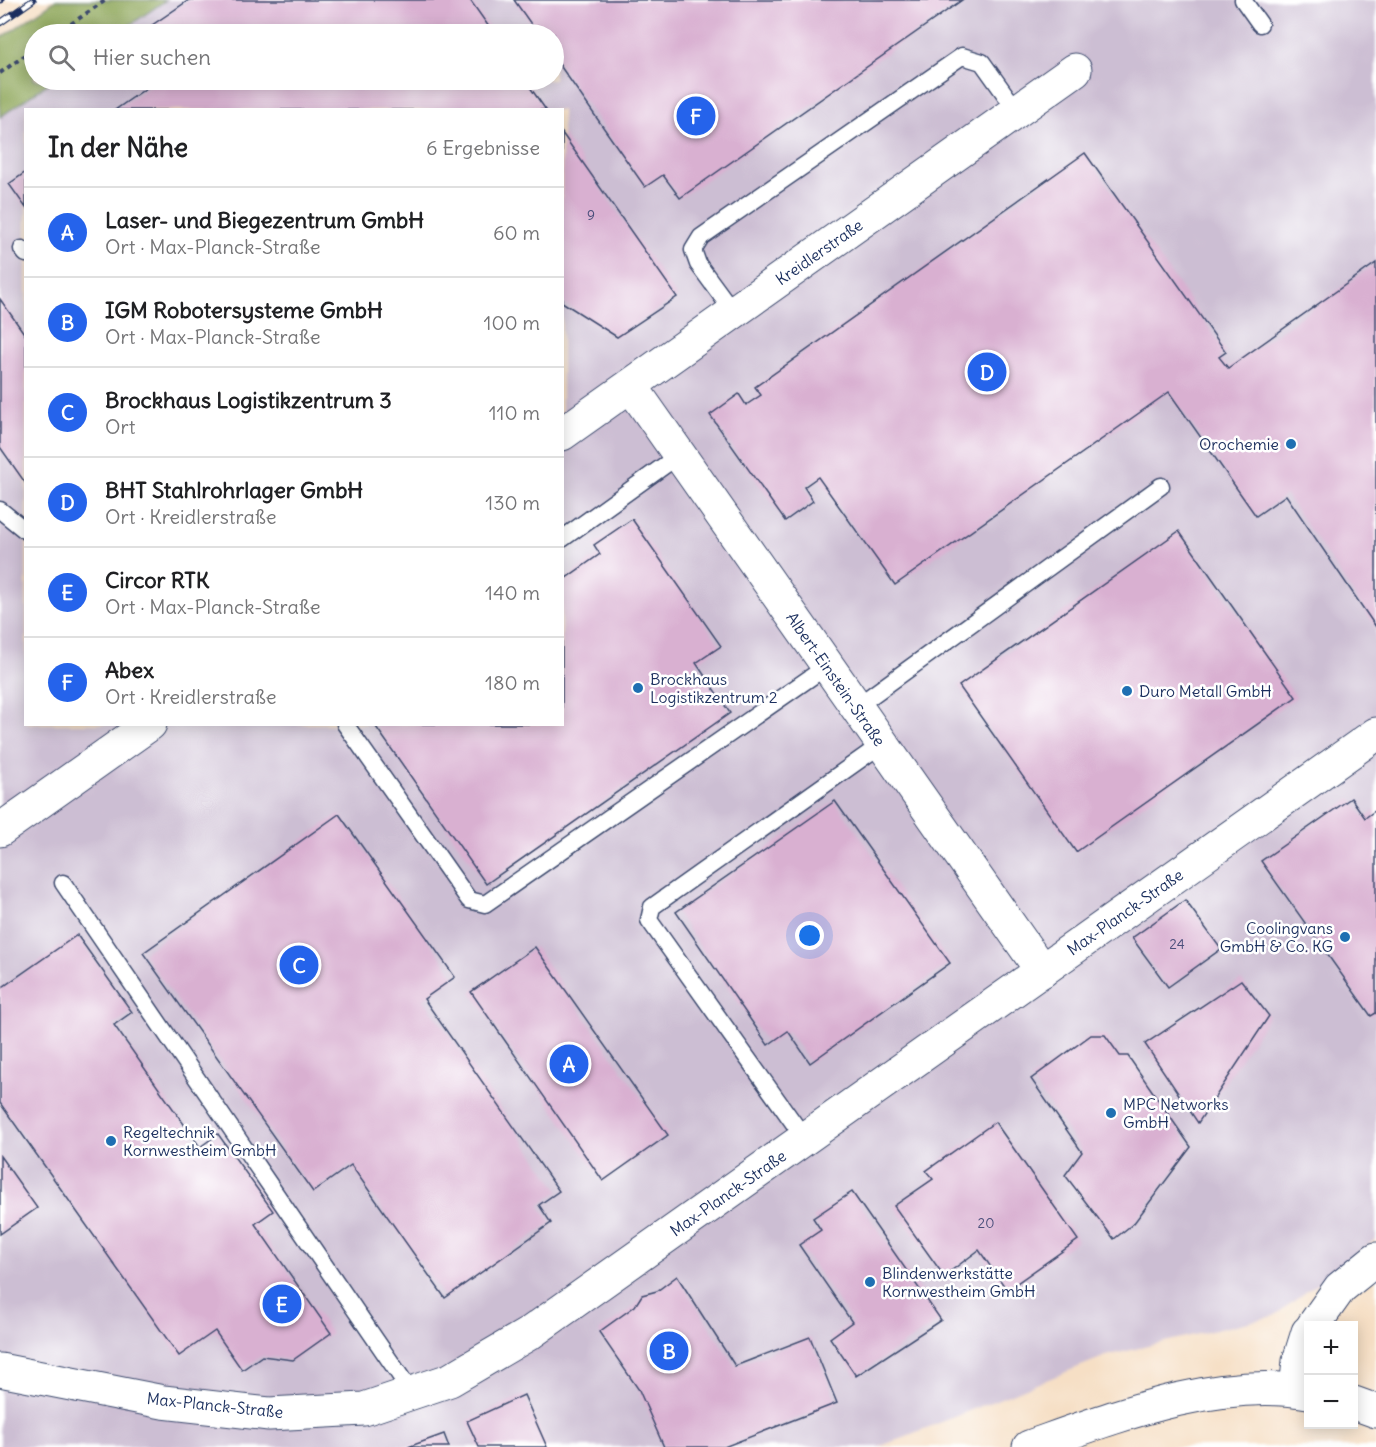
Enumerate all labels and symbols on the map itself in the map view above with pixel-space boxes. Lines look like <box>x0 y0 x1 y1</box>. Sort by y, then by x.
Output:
pin: F <box>676 94 716 138</box>
house number: 9 <box>587 206 595 224</box>
street label: Kreidlerstraße <box>772 215 866 289</box>
pin: D <box>968 350 1006 394</box>
place label: Orochemie <box>1199 434 1279 454</box>
marker: Orochemie <box>1284 437 1298 451</box>
street label: Albert-Einstein-Straße <box>782 608 890 750</box>
place label: Brockhaus Logistikzentrum 2 <box>650 669 778 707</box>
marker: Brockhaus Logistikzentrum 2 <box>631 681 645 695</box>
place label: Duro Metall GmbH <box>1139 681 1272 701</box>
marker: Duro Metall GmbH <box>1120 684 1134 698</box>
street label: Max-Planck-Straße <box>1063 865 1187 959</box>
place label: Coolingvans GmbH & Co. KG <box>1220 918 1333 956</box>
your location <box>795 921 824 950</box>
marker: Coolingvans GmbH & Co. KG <box>1338 930 1352 944</box>
house number: 24 <box>1169 935 1185 953</box>
pin: C <box>280 942 318 988</box>
pin: A <box>550 1042 588 1086</box>
place label: MPC Networks GmbH <box>1123 1094 1228 1132</box>
marker: MPC Networks GmbH <box>1104 1106 1118 1120</box>
place label: Regeltechnik Kornwestheim GmbH <box>123 1122 276 1160</box>
marker: Regeltechnik Kornwestheim GmbH <box>104 1134 118 1148</box>
street label: Max-Planck-Straße <box>666 1146 790 1240</box>
house number: 20 <box>978 1214 994 1232</box>
place label: Blindenwerkstätte Kornwestheim GmbH <box>882 1263 1035 1301</box>
marker: Blindenwerkstätte Kornwestheim GmbH <box>863 1275 877 1289</box>
pin: E <box>262 1282 302 1326</box>
pin: B <box>650 1328 688 1374</box>
street label: Max-Planck-Straße <box>146 1388 284 1422</box>

